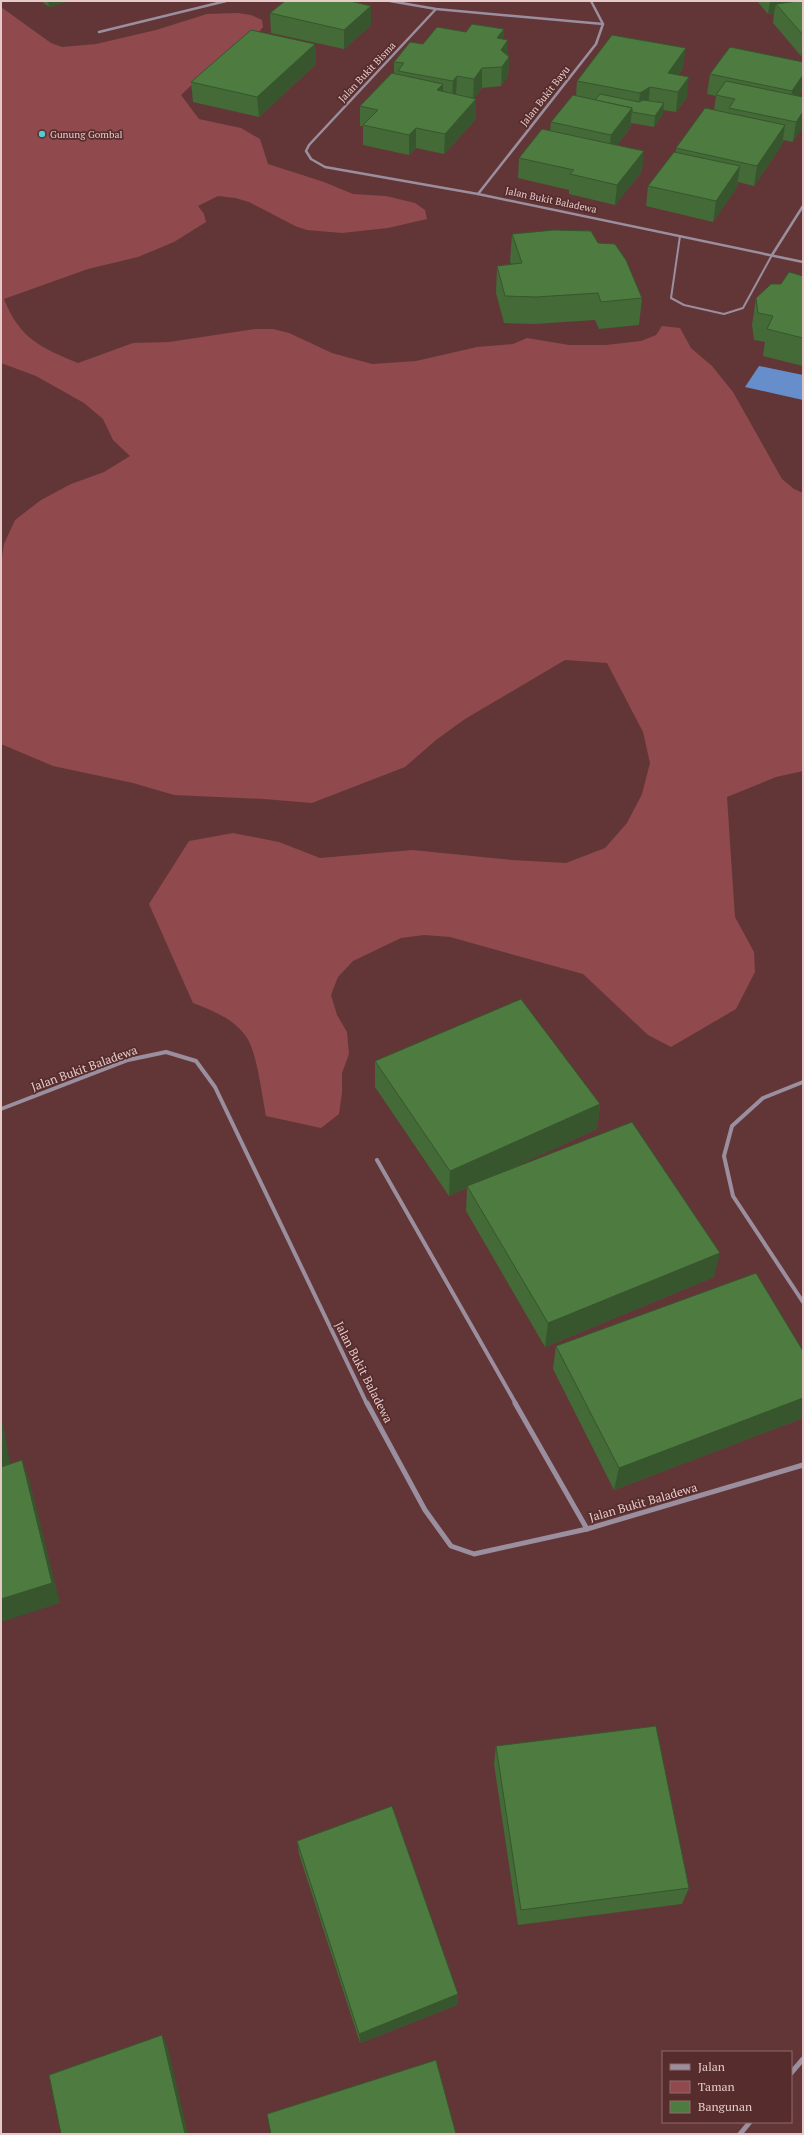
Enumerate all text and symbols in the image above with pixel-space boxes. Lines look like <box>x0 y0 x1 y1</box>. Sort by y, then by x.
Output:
street label: Jalan Bukit Bisma <box>336 39 398 105</box>
street label: Jalan Bukit Bayu <box>517 63 573 129</box>
place label: Gunung Gombal <box>50 128 122 141</box>
marker: Gunung Gombal <box>37 129 47 139</box>
street label: Jalan Bukit Baladewa <box>504 184 598 216</box>
street label: Jalan Bukit Baladewa <box>29 1042 139 1094</box>
street label: Jalan Bukit Baladewa <box>332 1319 396 1425</box>
street label: Jalan Bukit Baladewa <box>587 1479 699 1525</box>
legend <box>662 2051 792 2123</box>
text: Jalan <box>698 2059 725 2074</box>
text: Taman <box>698 2079 735 2094</box>
text: Bangunan <box>698 2099 752 2114</box>

